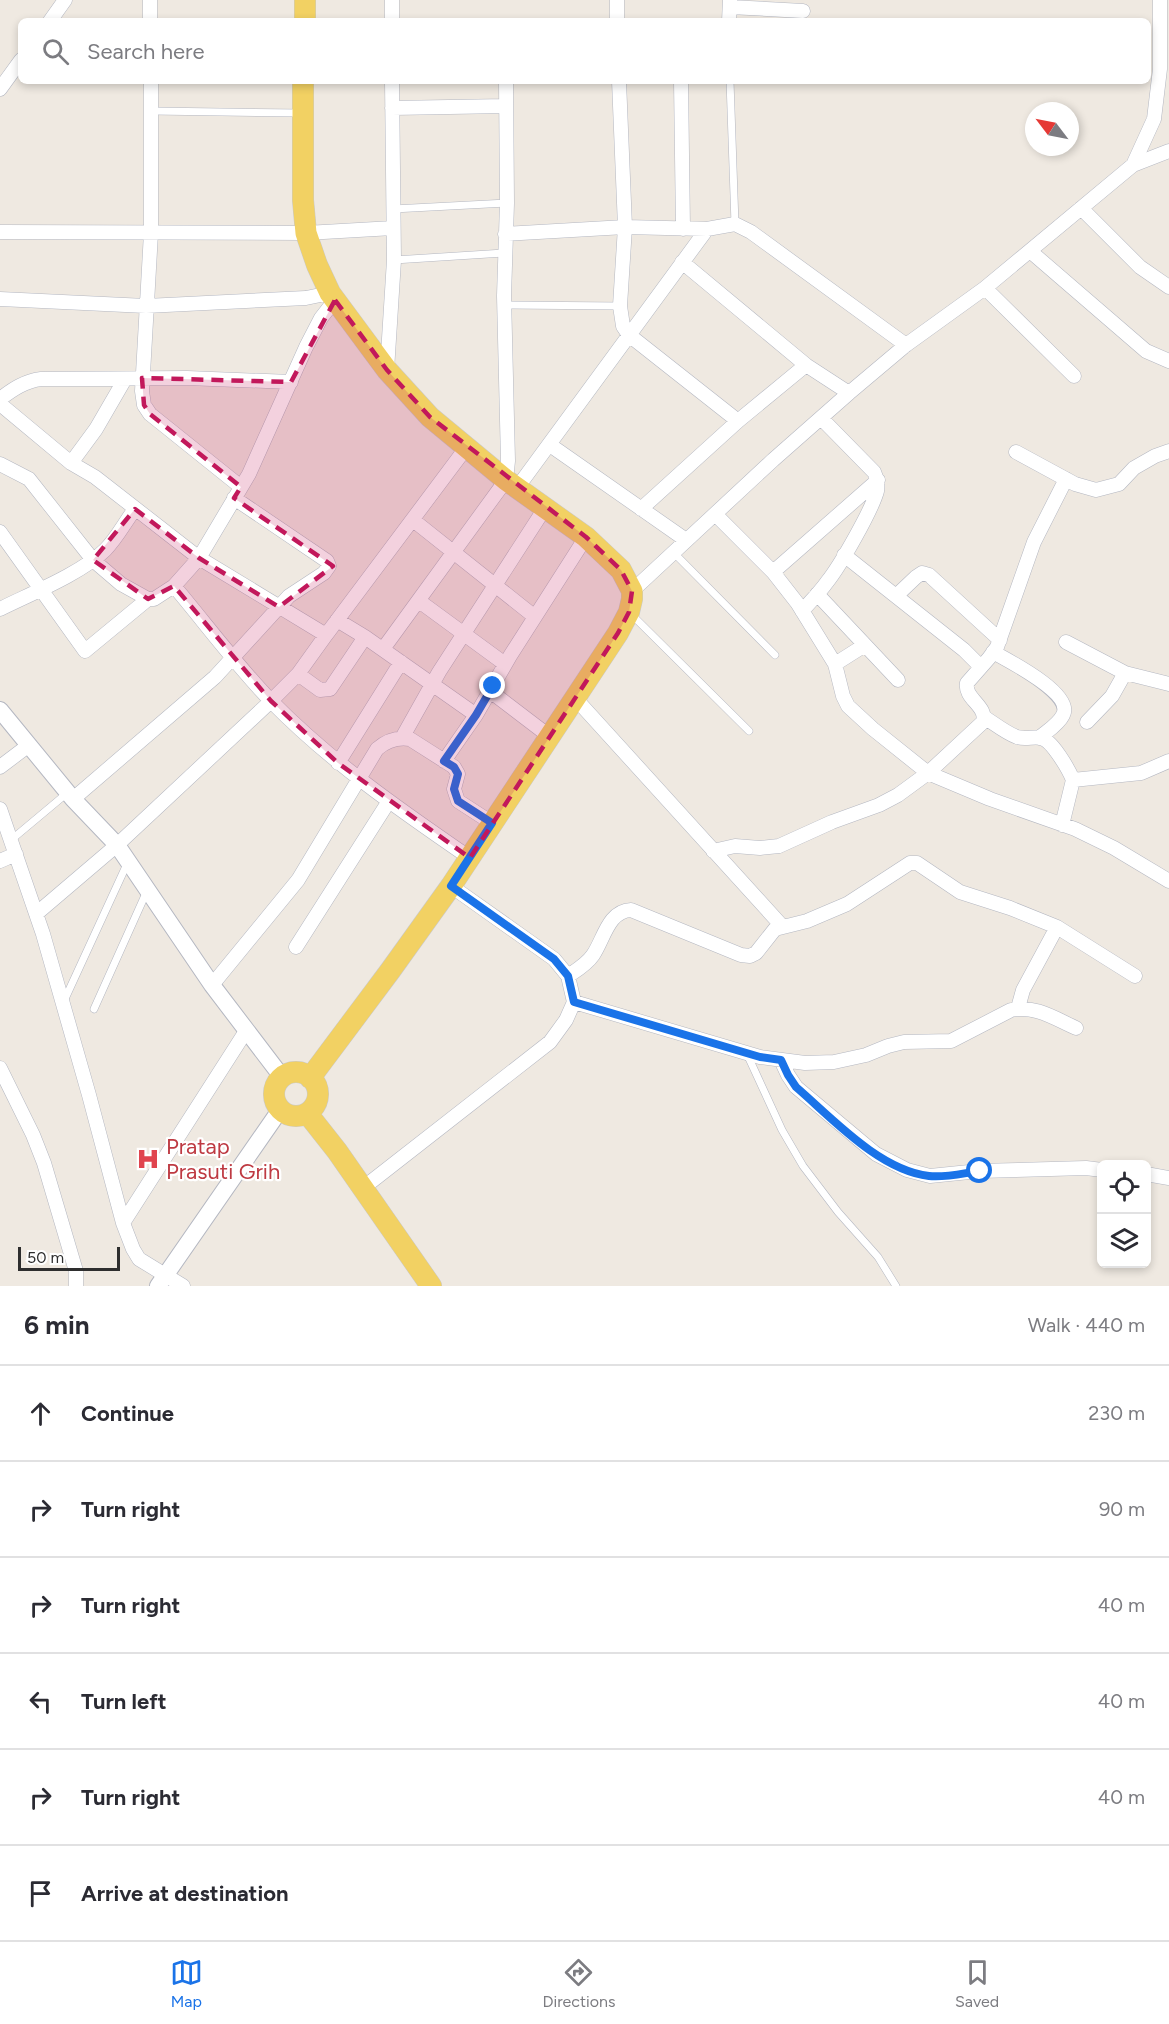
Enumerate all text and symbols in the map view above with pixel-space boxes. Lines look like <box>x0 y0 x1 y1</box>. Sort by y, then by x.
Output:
search box <box>18 18 1151 84</box>
icon: search <box>39 35 72 68</box>
text: Search here <box>87 38 205 65</box>
north arrow <box>1025 102 1079 156</box>
route end <box>479 672 505 698</box>
place label: Pratap Prasuti Grih <box>166 1133 280 1185</box>
hospital icon: Pratap Prasuti Grih <box>135 1146 161 1172</box>
route start <box>966 1157 992 1183</box>
map controls <box>1097 1160 1151 1268</box>
button: locate <box>1097 1160 1151 1214</box>
button: layers <box>1097 1214 1151 1268</box>
scale bar <box>18 1244 120 1272</box>
text: 50 m <box>27 1248 64 1267</box>
text: 6 min <box>24 1309 90 1341</box>
text: Walk · 440 m <box>1028 1313 1145 1337</box>
icon: ahead <box>24 1397 57 1430</box>
text: Continue <box>81 1400 174 1427</box>
text: 230 m <box>1088 1401 1145 1425</box>
icon: right <box>24 1493 57 1526</box>
text: Turn right <box>81 1496 180 1523</box>
text: 90 m <box>1099 1497 1145 1521</box>
icon: right <box>24 1589 57 1622</box>
text: Turn right <box>81 1592 180 1619</box>
text: 40 m <box>1098 1593 1145 1617</box>
icon: left <box>24 1685 57 1718</box>
text: Turn left <box>81 1688 167 1715</box>
text: 40 m <box>1098 1689 1145 1713</box>
icon: right <box>24 1781 57 1814</box>
text: Turn right <box>81 1784 180 1811</box>
text: 40 m <box>1098 1785 1145 1809</box>
icon: arrive <box>24 1877 57 1910</box>
text: Arrive at destination <box>81 1880 289 1907</box>
tab: Map <box>170 1956 203 2011</box>
tab: Directions <box>542 1956 615 2011</box>
tab: Saved <box>955 1956 999 2011</box>

